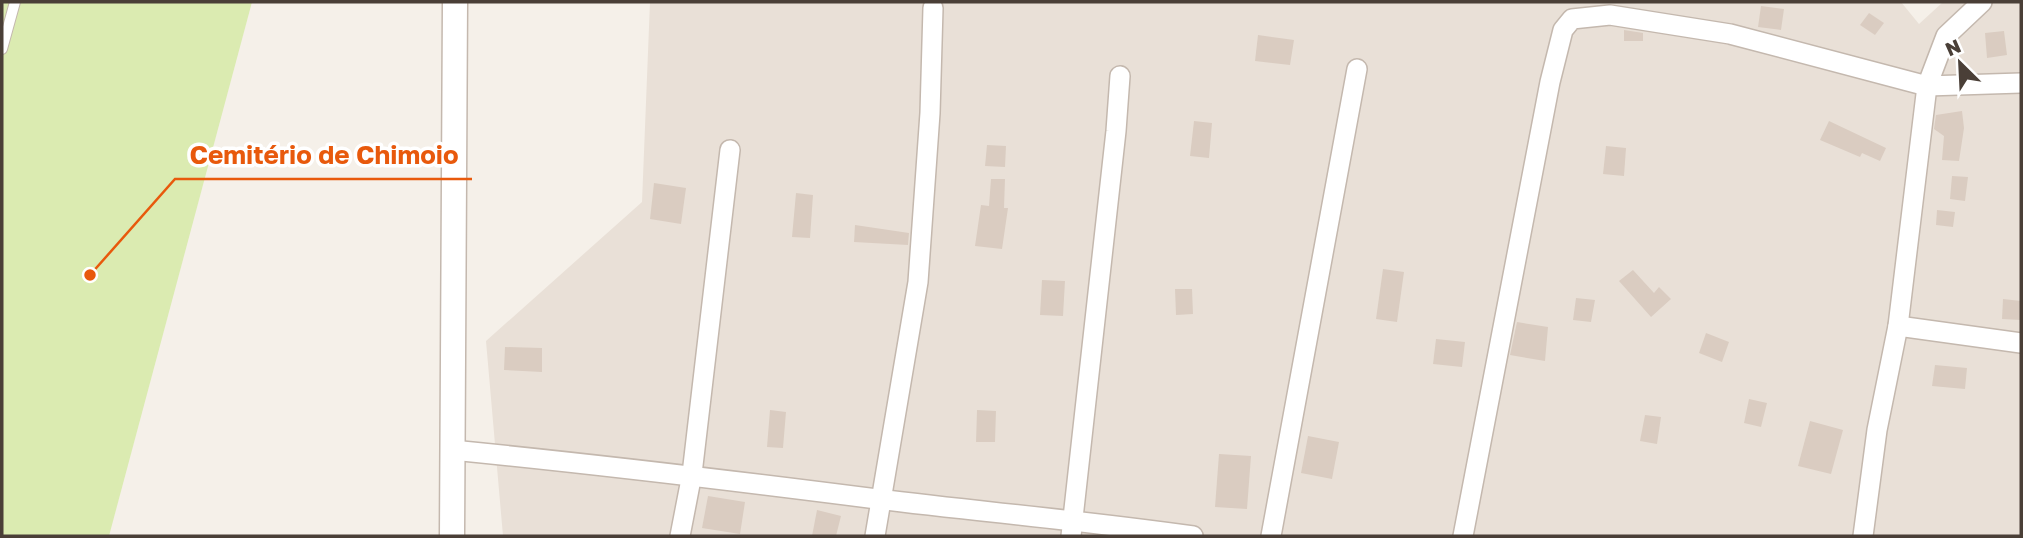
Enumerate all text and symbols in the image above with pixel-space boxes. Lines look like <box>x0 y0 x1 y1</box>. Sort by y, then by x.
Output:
north arrow <box>1925 28 1995 98</box>
text: N <box>1942 34 1964 60</box>
callout: Cemitério de Chimoio <box>175 132 472 179</box>
text: Cemitério de Chimoio <box>190 139 459 170</box>

